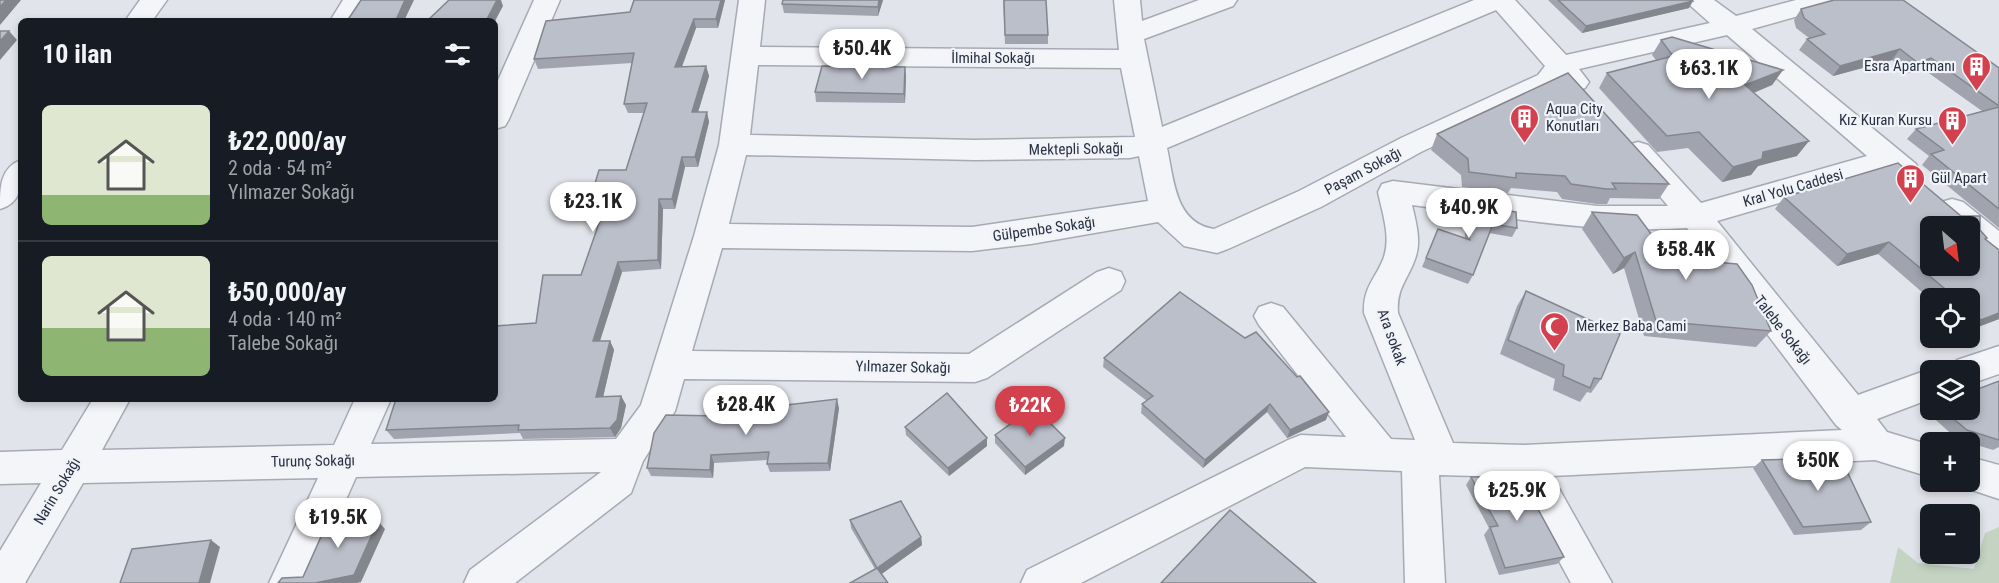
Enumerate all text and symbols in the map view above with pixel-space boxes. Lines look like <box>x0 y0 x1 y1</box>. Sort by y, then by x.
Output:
pin: ₺50.4K <box>813 29 911 80</box>
text: ₺50.4K <box>833 36 891 60</box>
icon: filters <box>441 38 474 71</box>
text: 10 ilan <box>42 39 112 69</box>
street label: İlmihal Sokağı <box>951 49 1035 67</box>
pin: ₺63.1K <box>1660 49 1758 100</box>
building icon: Esra Apartmanı <box>1960 50 1992 92</box>
text: ₺63.1K <box>1680 56 1738 80</box>
place label: Esra Apartmanı <box>1864 57 1955 75</box>
place label: Aqua City Konutları <box>1546 100 1603 135</box>
building icon: Aqua City Konutları <box>1509 102 1541 144</box>
building icon: Kız Kuran Kursu <box>1937 104 1969 146</box>
place label: Kız Kuran Kursu <box>1839 111 1932 129</box>
text: ₺22,000/ay <box>228 126 346 156</box>
icon: home <box>90 129 162 201</box>
street label: Mektepli Sokağı <box>1029 139 1123 159</box>
street label: Paşam Sokağı <box>1322 143 1404 199</box>
text: 2 oda · 54 m² <box>228 156 332 180</box>
building icon: Gül Apart <box>1894 162 1926 204</box>
street label: Kral Yolu Caddesi <box>1741 165 1845 211</box>
place label: Gül Apart <box>1931 169 1987 187</box>
text: Yılmazer Sokağı <box>228 180 355 204</box>
pin: ₺23.1K <box>544 182 642 233</box>
pin: ₺40.9K <box>1420 188 1518 239</box>
text: ₺23.1K <box>564 189 622 213</box>
text: ₺40.9K <box>1440 195 1498 219</box>
street label: Gülpembe Sokağı <box>992 213 1096 245</box>
north arrow <box>1920 216 1980 276</box>
map controls <box>1920 216 1980 564</box>
pin: ₺58.4K <box>1637 230 1735 281</box>
text: ₺58.4K <box>1657 237 1715 261</box>
text: ₺50,000/ay <box>228 277 346 307</box>
icon: home <box>90 280 162 352</box>
button: locate <box>1920 288 1980 348</box>
street label: Talebe Sokağı <box>1750 292 1816 368</box>
street label: Ara sokak <box>1374 306 1411 368</box>
text: 4 oda · 140 m² <box>228 307 342 331</box>
mosque icon: Merkez Baba Cami <box>1539 310 1571 352</box>
place label: Merkez Baba Cami <box>1576 317 1686 335</box>
text: Talebe Sokağı <box>228 331 338 355</box>
street label: Yılmazer Sokağı <box>855 357 951 377</box>
button: layers <box>1920 360 1980 420</box>
pin: ₺28.4K <box>697 385 795 436</box>
pin: ₺22K <box>994 386 1066 437</box>
text: ₺28.4K <box>717 392 775 416</box>
text: ₺22K <box>1009 393 1051 417</box>
button: + <box>1920 432 1980 492</box>
pin: ₺50K <box>1782 441 1854 492</box>
text: ₺50K <box>1797 448 1839 472</box>
street label: Turunç Sokağı <box>271 451 355 471</box>
street label: Narin Sokağı <box>30 454 84 528</box>
pin: ₺25.9K <box>1468 471 1566 522</box>
text: ₺25.9K <box>1488 478 1546 502</box>
pin: ₺19.5K <box>289 498 387 549</box>
button: − <box>1920 504 1980 564</box>
text: ₺19.5K <box>309 505 367 529</box>

